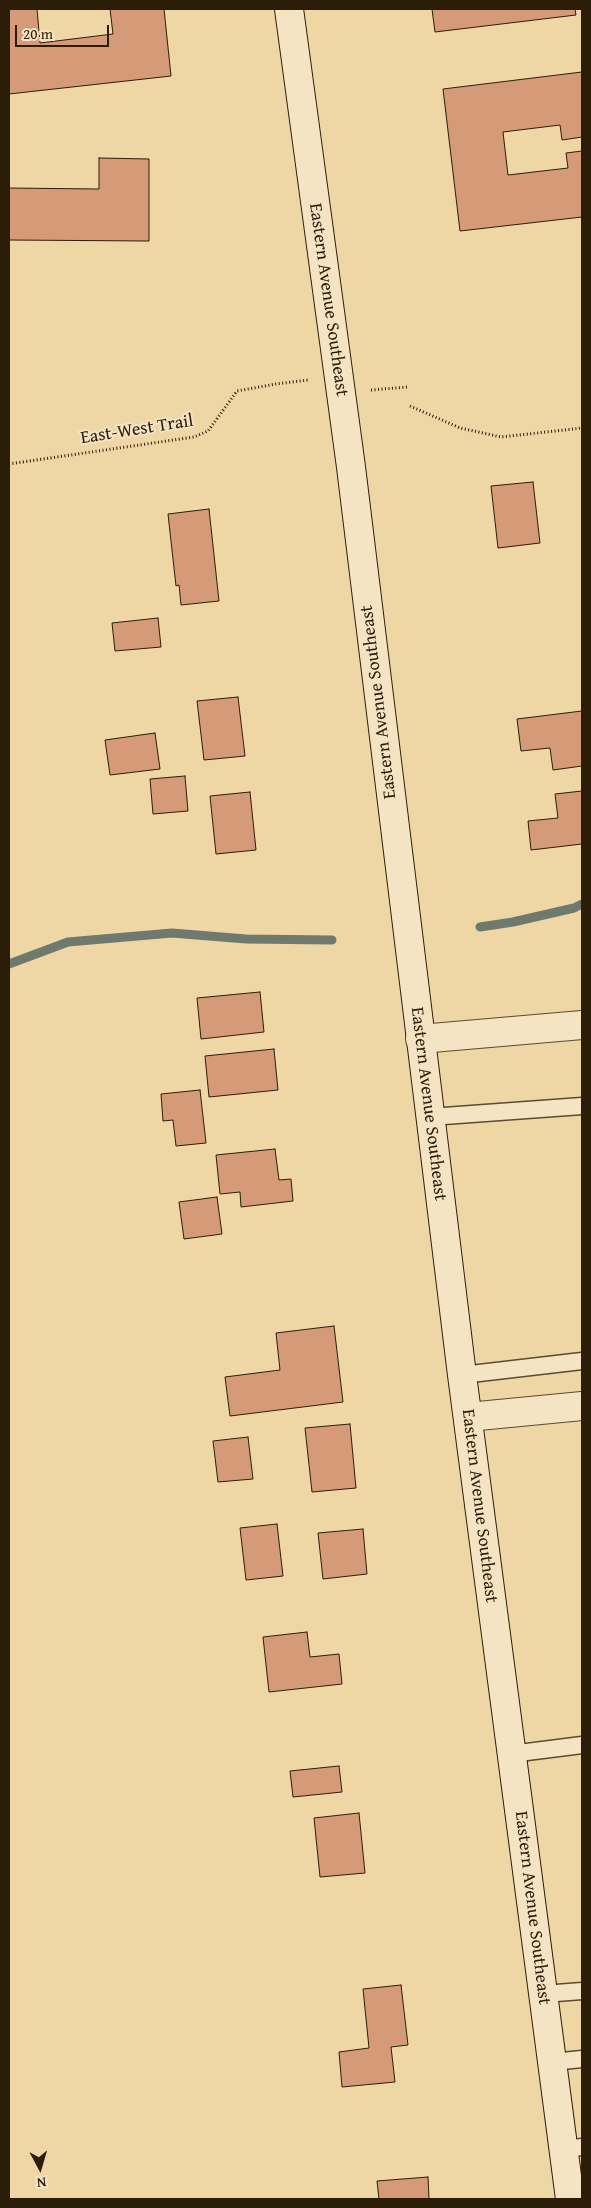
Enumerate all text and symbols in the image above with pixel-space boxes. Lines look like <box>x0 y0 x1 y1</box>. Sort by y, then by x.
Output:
scale bar <box>18 15 111 47</box>
text: 20 m <box>23 23 53 44</box>
street label: Eastern Avenue Southeast <box>304 202 352 398</box>
street label: East-West Trail <box>79 410 195 450</box>
street label: Eastern Avenue Southeast <box>356 604 402 800</box>
street label: Eastern Avenue Southeast <box>405 1006 451 1202</box>
street label: Eastern Avenue Southeast <box>456 1408 502 1604</box>
street label: Eastern Avenue Southeast <box>509 1810 555 2006</box>
north arrow <box>15 2143 65 2193</box>
text: N <box>36 2172 47 2193</box>

